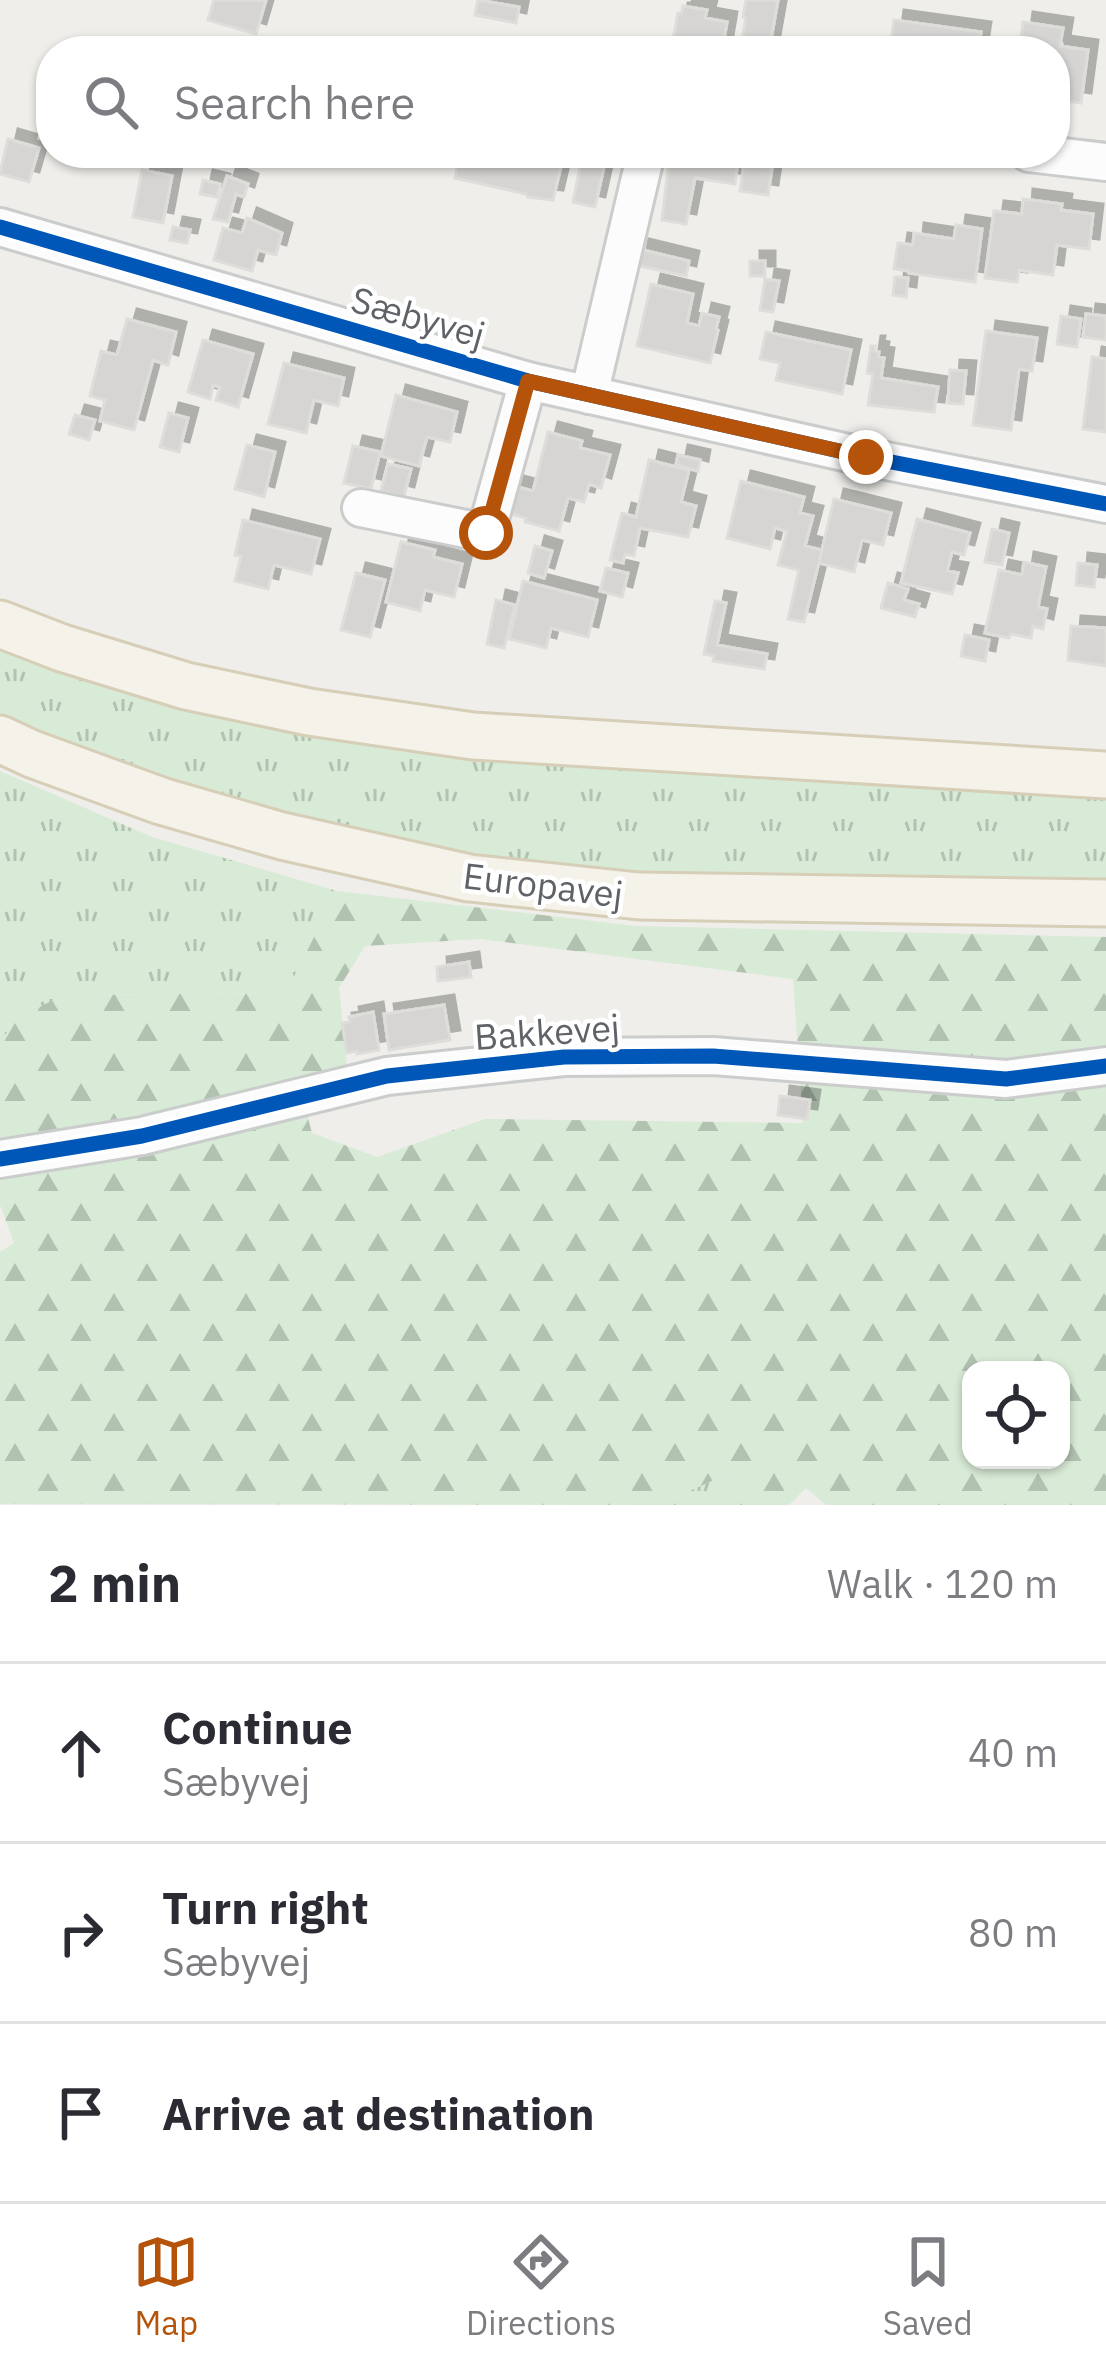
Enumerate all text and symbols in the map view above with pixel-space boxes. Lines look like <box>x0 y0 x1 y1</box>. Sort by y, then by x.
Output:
search box <box>36 36 1070 168</box>
icon: search <box>78 69 144 135</box>
text: Search here <box>174 73 415 131</box>
street label: Sæbyvej <box>346 275 490 358</box>
route end <box>839 430 893 484</box>
route start <box>459 506 513 560</box>
street label: Europavej <box>460 851 626 918</box>
street label: Bakkevej <box>473 1003 621 1060</box>
map controls <box>962 1361 1070 1469</box>
button: locate <box>962 1361 1070 1469</box>
text: 2 min <box>48 1550 181 1616</box>
text: Walk · 120 m <box>827 1558 1058 1609</box>
text: Continue <box>162 1698 353 1756</box>
icon: ahead <box>48 1720 114 1786</box>
text: 40 m <box>968 1727 1058 1778</box>
text: Sæbyvej <box>162 1756 310 1807</box>
text: Turn right <box>162 1878 369 1936</box>
icon: right <box>48 1900 114 1966</box>
text: 80 m <box>968 1907 1058 1958</box>
text: Sæbyvej <box>162 1936 310 1987</box>
icon: arrive <box>48 2080 114 2146</box>
text: Arrive at destination <box>162 2084 595 2142</box>
tab: Map <box>133 2229 199 2344</box>
tab: Directions <box>466 2229 616 2344</box>
tab: Saved <box>883 2229 973 2344</box>

